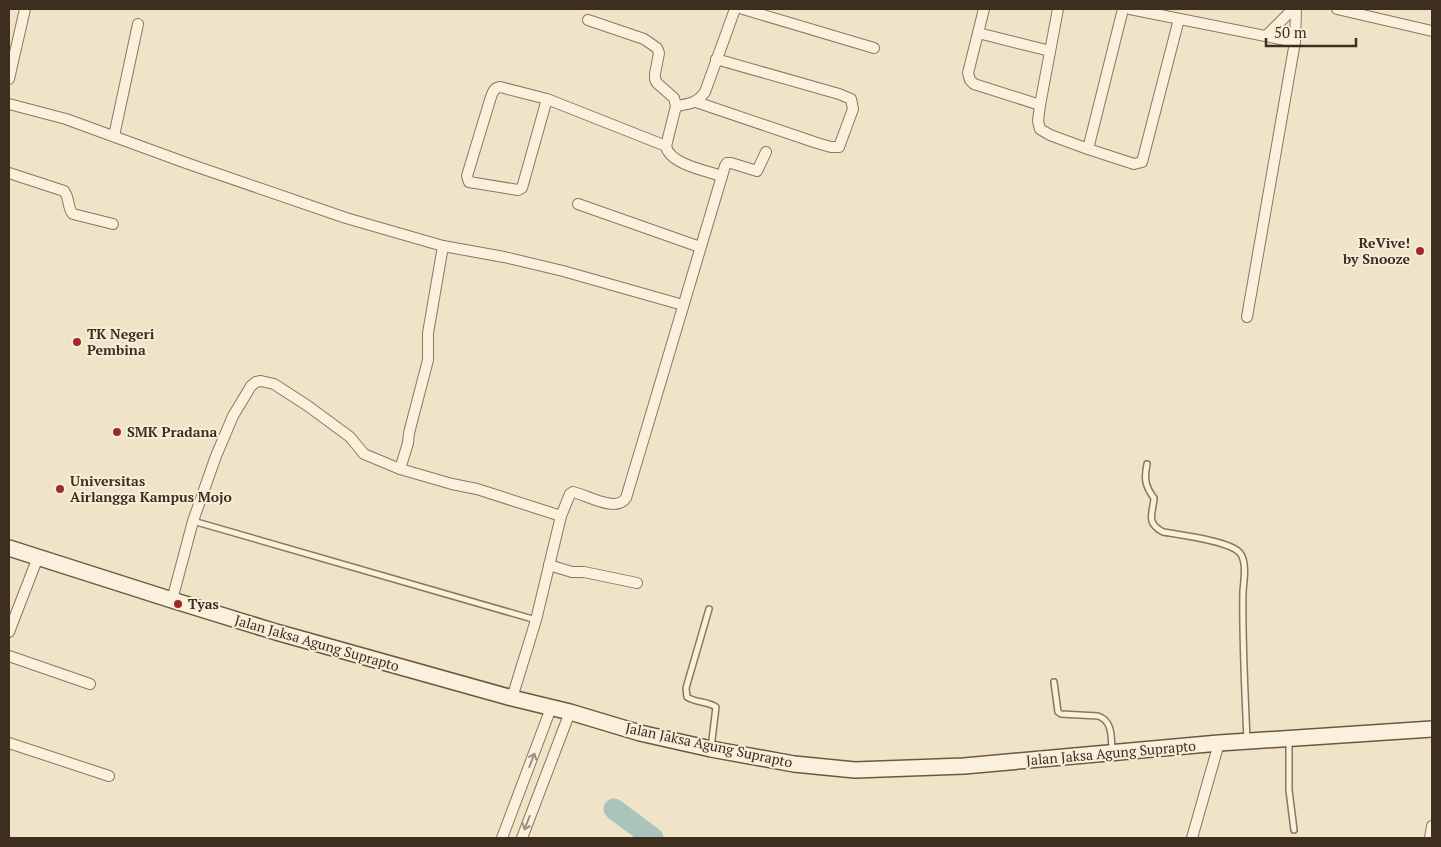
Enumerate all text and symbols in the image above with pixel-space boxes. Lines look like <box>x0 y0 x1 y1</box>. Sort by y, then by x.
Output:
scale bar <box>1266 15 1356 47</box>
text: 50 m <box>1274 22 1307 42</box>
place label: ReVive! by Snooze <box>1342 233 1410 268</box>
marker: ReVive! by Snooze <box>1414 245 1426 257</box>
place label: TK Negeri Pembina <box>87 324 155 359</box>
marker: TK Negeri Pembina <box>71 336 83 348</box>
place label: SMK Pradana <box>127 422 217 441</box>
marker: SMK Pradana <box>111 426 123 438</box>
place label: Universitas Airlangga Kampus Mojo <box>70 471 232 506</box>
marker: Universitas Airlangga Kampus Mojo <box>54 483 66 495</box>
place label: Tyas <box>188 594 219 613</box>
marker: Tyas <box>172 598 184 610</box>
street label: Jalan Jaksa Agung Suprapto <box>233 610 402 675</box>
street label: Jalan Jaksa Agung Suprapto <box>624 718 795 772</box>
street label: Jalan Jaksa Agung Suprapto <box>1025 736 1197 769</box>
one-way arrow <box>527 753 537 768</box>
one-way arrow <box>522 815 532 830</box>

